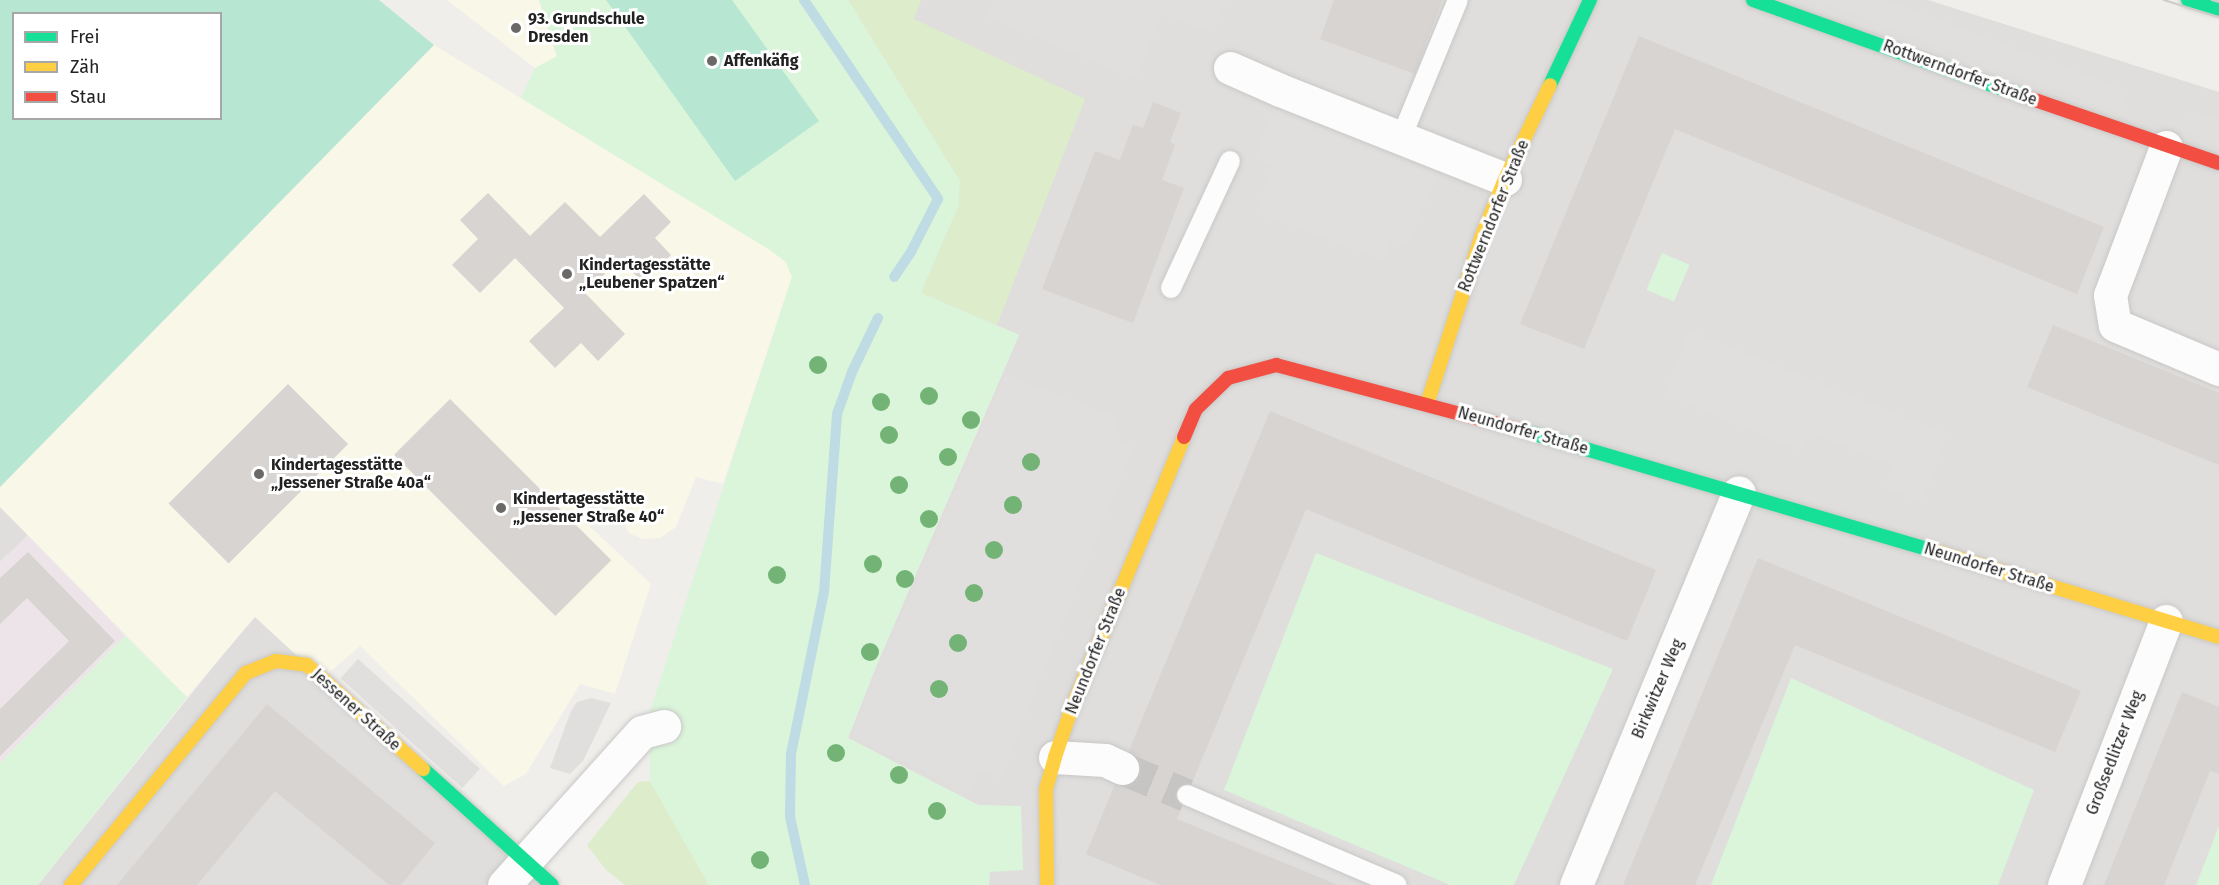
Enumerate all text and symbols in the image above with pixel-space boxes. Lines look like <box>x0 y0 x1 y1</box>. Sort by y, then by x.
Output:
place label: 93. Grundschule Dresden <box>528 9 645 47</box>
legend <box>12 12 222 120</box>
marker: 93. Grundschule Dresden <box>509 21 523 35</box>
text: Frei <box>70 26 100 48</box>
street label: Rottwerndorfer Straße <box>1880 36 2040 110</box>
place label: Affenkäfig <box>724 51 798 71</box>
marker: Affenkäfig <box>705 54 719 68</box>
text: Zäh <box>70 56 99 78</box>
text: Stau <box>70 86 106 108</box>
street label: Rottwerndorfer Straße <box>1455 137 1533 295</box>
place label: Kindertagesstätte „Leubener Spatzen“ <box>579 255 724 293</box>
marker: Kindertagesstätte „Leubener Spatzen“ <box>560 267 574 281</box>
street label: Neundorfer Straße <box>1456 403 1590 459</box>
place label: Kindertagesstätte „Jessener Straße 40a“ <box>271 455 431 493</box>
marker: Kindertagesstätte „Jessener Straße 40a“ <box>252 467 266 481</box>
place label: Kindertagesstätte „Jessener Straße 40“ <box>513 489 664 527</box>
marker: Kindertagesstätte „Jessener Straße 40“ <box>494 501 508 515</box>
street label: Neundorfer Straße <box>1922 539 2056 597</box>
street label: Neundorfer Straße <box>1062 585 1130 717</box>
street label: Birkwitzer Weg <box>1628 636 1688 742</box>
street label: Jessener Straße <box>308 665 404 755</box>
street label: Großsedlitzer Weg <box>2082 688 2148 818</box>

